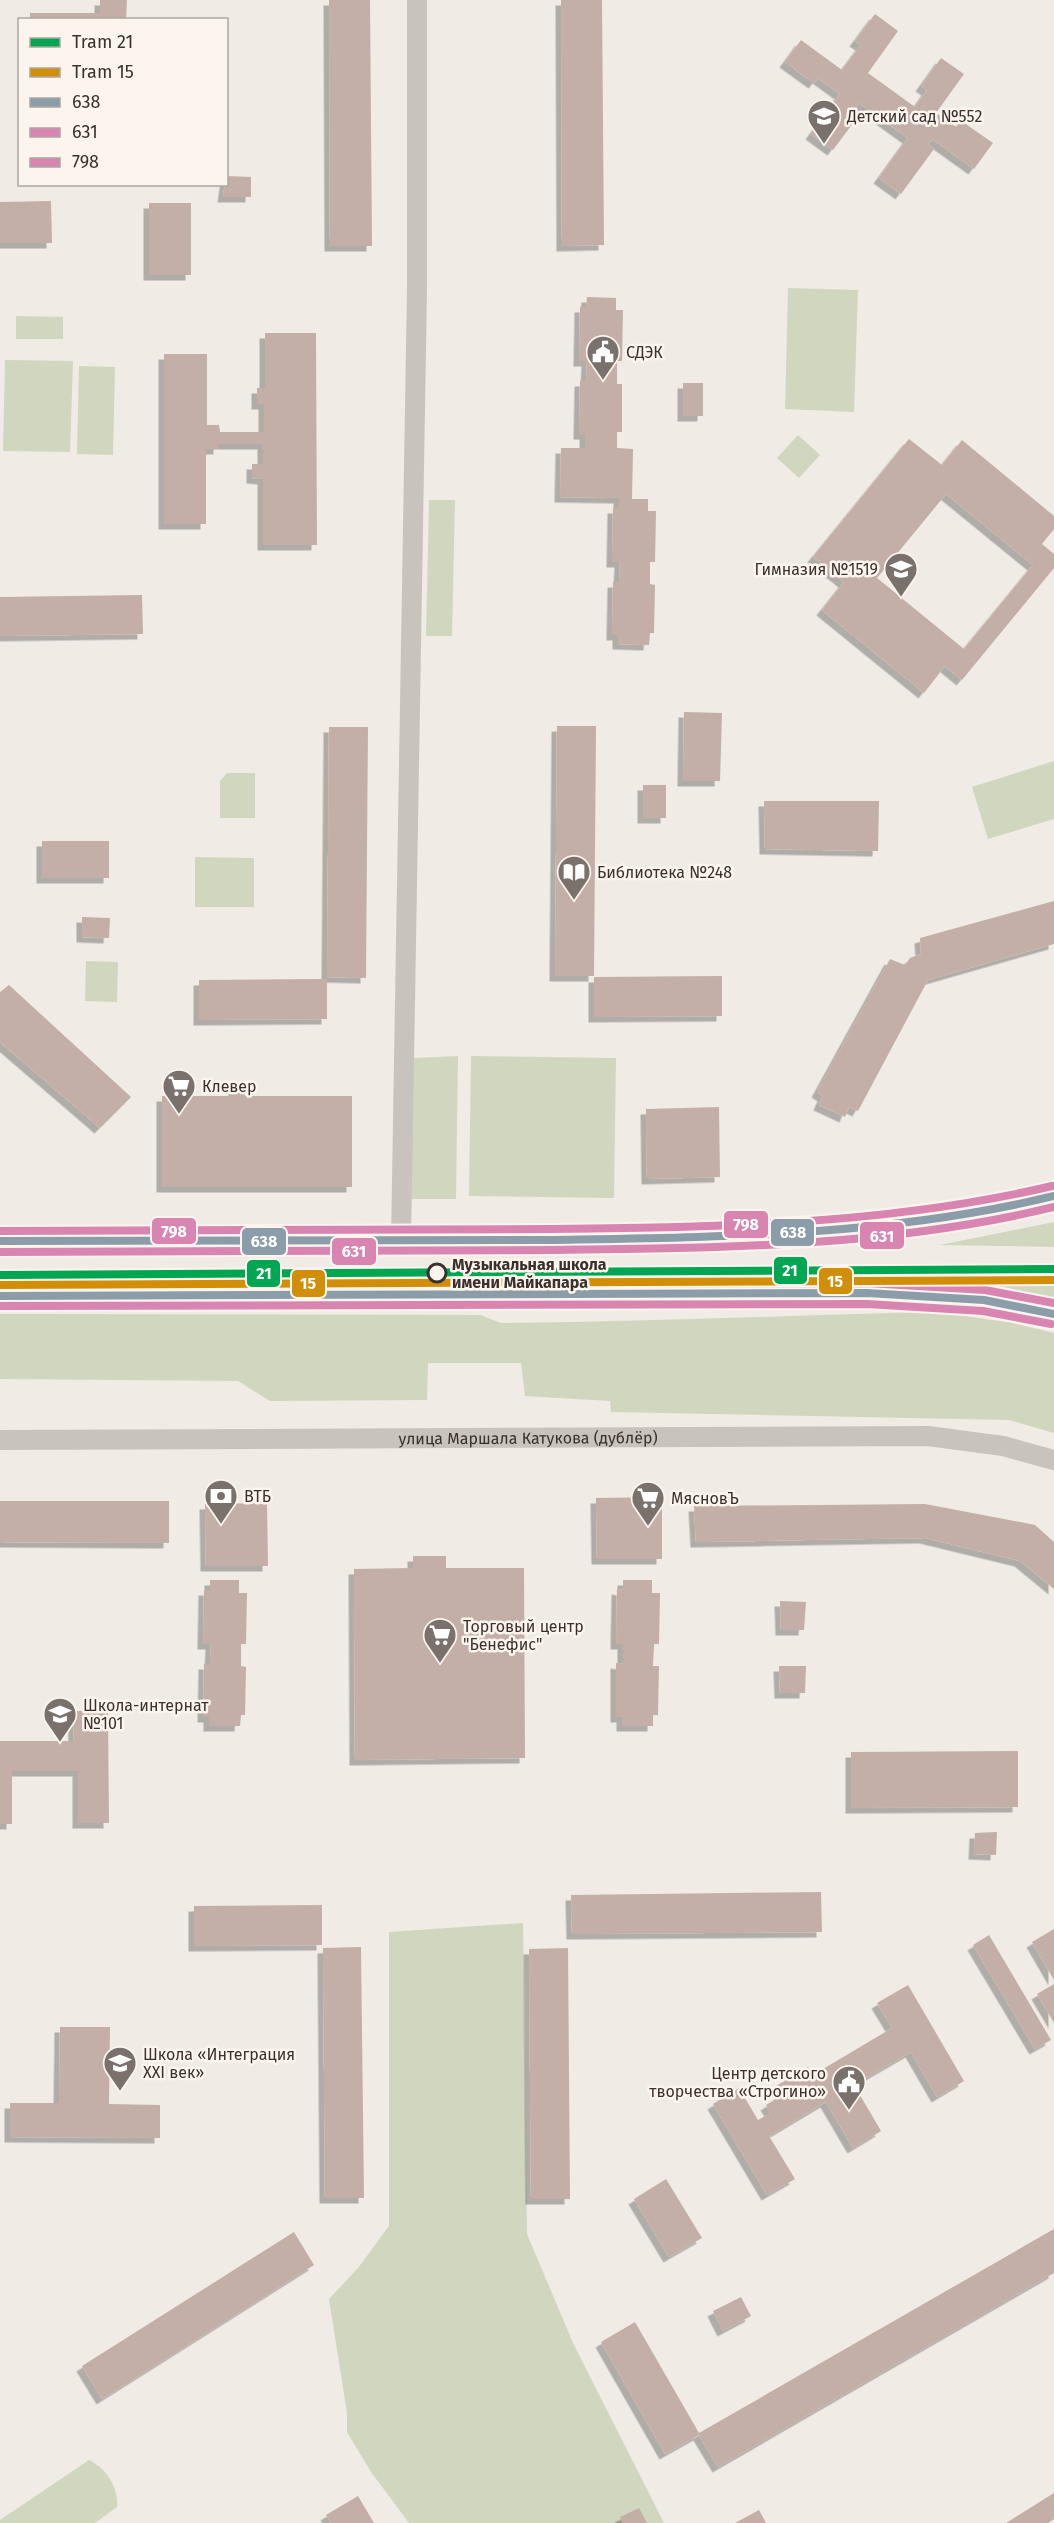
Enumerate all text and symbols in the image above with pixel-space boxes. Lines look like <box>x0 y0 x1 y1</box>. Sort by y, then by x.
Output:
legend <box>18 18 228 186</box>
text: Tram 21 <box>72 31 133 53</box>
text: Tram 15 <box>72 61 134 83</box>
text: 638 <box>72 91 100 113</box>
school or university icon: Детский сад №552 <box>806 98 842 145</box>
place label: Детский сад №552 <box>846 107 982 126</box>
text: 631 <box>72 121 98 143</box>
text: 798 <box>72 151 99 173</box>
public building icon: СДЭК <box>585 334 621 381</box>
place label: СДЭК <box>626 343 663 362</box>
school or university icon: Гимназия №1519 <box>883 551 919 598</box>
place label: Гимназия №1519 <box>755 560 878 579</box>
library icon: Библиотека №248 <box>556 854 592 901</box>
place label: Библиотека №248 <box>597 863 732 882</box>
supermarket icon: Клевер <box>161 1068 197 1115</box>
place label: Клевер <box>202 1077 257 1096</box>
line badge: 798 <box>723 1210 769 1239</box>
text: 798 <box>733 1215 759 1234</box>
line badge: 798 <box>151 1217 197 1245</box>
line badge: 638 <box>770 1218 815 1247</box>
line badge: 631 <box>859 1221 905 1250</box>
text: 798 <box>161 1222 187 1241</box>
text: 638 <box>780 1223 806 1242</box>
line badge: 638 <box>241 1227 287 1256</box>
text: 631 <box>870 1227 894 1246</box>
text: 638 <box>251 1232 277 1251</box>
line badge: 631 <box>331 1237 377 1266</box>
text: 631 <box>342 1242 366 1261</box>
place label: Музыкальная школа имени Майкапара <box>452 1255 607 1292</box>
line badge: 21 <box>773 1256 808 1285</box>
line badge: 21 <box>246 1259 281 1288</box>
text: 21 <box>782 1261 798 1280</box>
marker: Музыкальная школа имени Майкапара <box>427 1263 447 1283</box>
text: 21 <box>256 1264 272 1283</box>
line badge: 15 <box>818 1267 853 1295</box>
line badge: 15 <box>291 1269 326 1298</box>
text: 15 <box>827 1272 843 1291</box>
text: 15 <box>300 1274 316 1293</box>
street label: улица Маршала Катукова (дублёр) <box>398 1428 658 1448</box>
bank icon: ВТБ <box>203 1478 239 1525</box>
supermarket icon: МясновЪ <box>630 1480 666 1527</box>
place label: ВТБ <box>244 1487 271 1506</box>
place label: МясновЪ <box>671 1489 739 1508</box>
supermarket icon: Торговый центр "Бенефис" <box>422 1617 458 1664</box>
place label: Торговый центр "Бенефис" <box>463 1617 584 1654</box>
school or university icon: Школа-интернат №101 <box>42 1696 78 1743</box>
place label: Школа-интернат №101 <box>83 1696 209 1733</box>
school or university icon: Школа «Интеграция XXI век» <box>102 2045 138 2092</box>
place label: Школа «Интеграция XXI век» <box>143 2045 295 2082</box>
place label: Центр детского творчества «Строгино» <box>649 2064 826 2101</box>
public building icon: Центр детского творчества «Строгино» <box>831 2064 867 2111</box>

